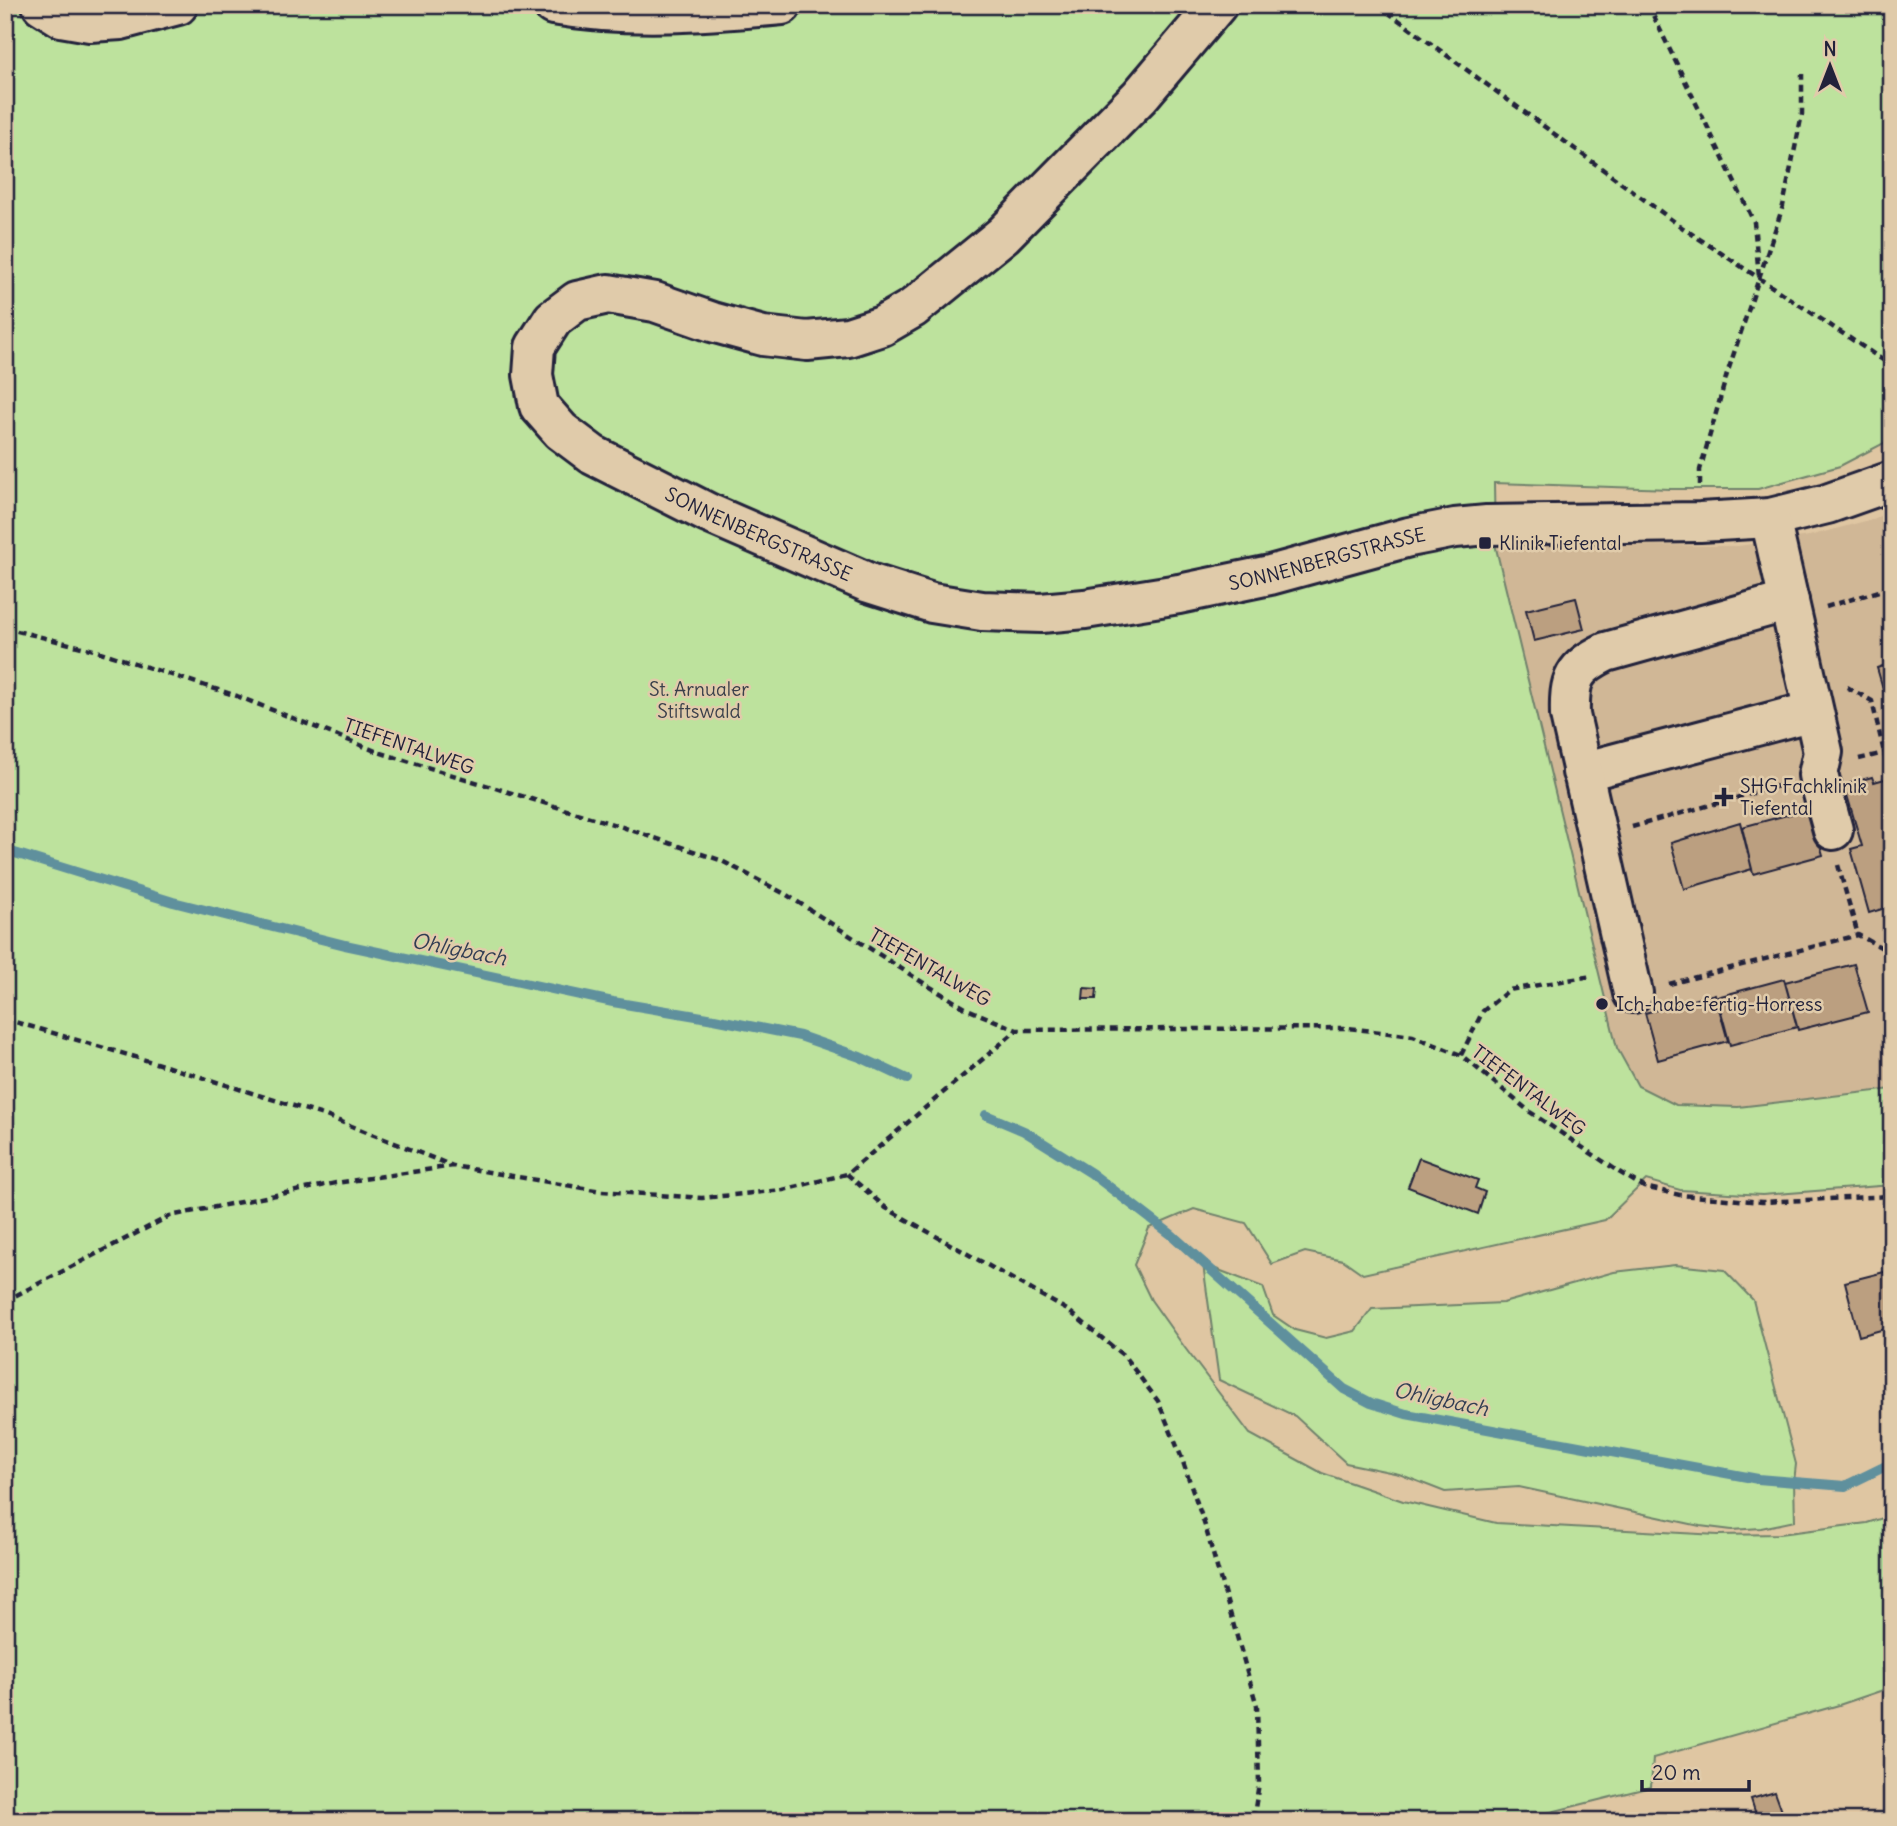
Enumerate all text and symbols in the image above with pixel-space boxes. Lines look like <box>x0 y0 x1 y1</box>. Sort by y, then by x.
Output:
north arrow <box>1796 32 1866 102</box>
text: N <box>1823 37 1837 61</box>
street label: SONNENBERGSTRASSE <box>661 481 856 586</box>
street label: SONNENBERGSTRASSE <box>1226 522 1427 595</box>
place label: Klinik Tiefental <box>1499 531 1621 555</box>
marker: Klinik Tiefental <box>1477 535 1493 551</box>
park label: St. Arnualer Stiftswald <box>649 677 749 723</box>
street label: TIEFENTALWEG <box>341 712 477 780</box>
place label: SHG Fachklinik Tiefental <box>1740 774 1867 820</box>
marker: SHG Fachklinik Tiefental <box>1714 787 1734 807</box>
street label: TIEFENTALWEG <box>865 923 995 1011</box>
water label: Ohligbach <box>409 927 509 972</box>
place label: Ich-habe-fertig-Horress <box>1616 992 1822 1016</box>
marker: Ich-habe-fertig-Horress <box>1594 996 1610 1012</box>
street label: TIEFENTALWEG <box>1467 1039 1591 1141</box>
water label: Ohligbach <box>1391 1376 1492 1422</box>
scale bar <box>1642 1749 1748 1793</box>
text: 20 m <box>1652 1759 1701 1786</box>

